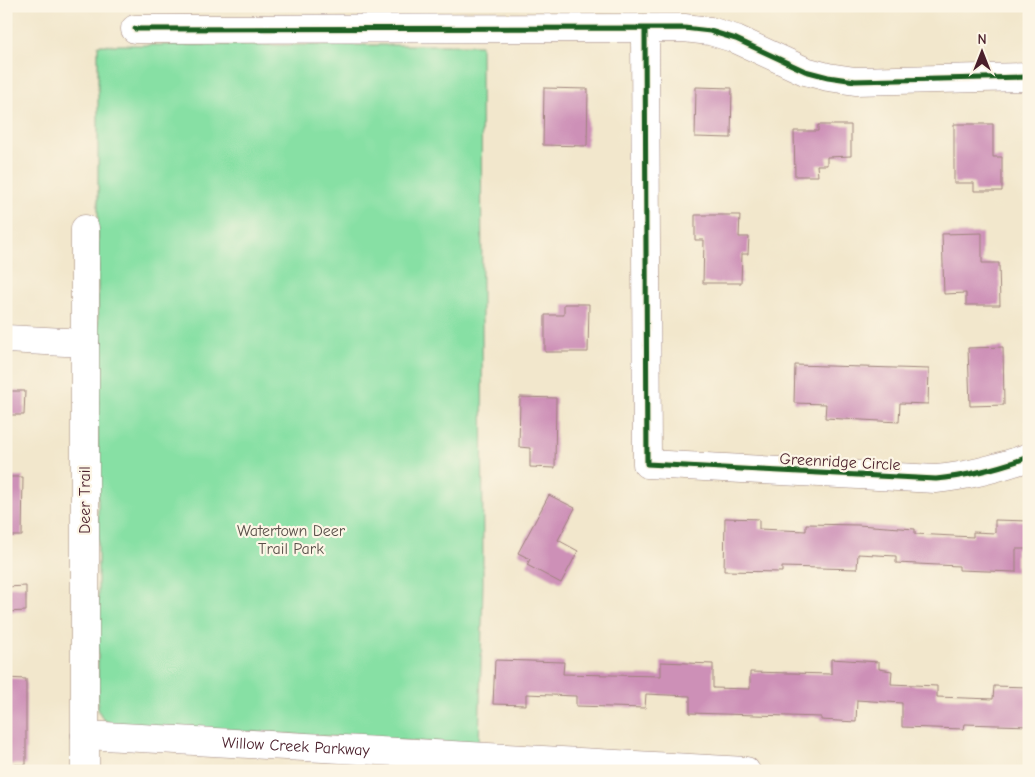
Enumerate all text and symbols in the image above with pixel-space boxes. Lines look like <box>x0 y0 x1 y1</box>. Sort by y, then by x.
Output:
north arrow <box>958 28 1008 78</box>
text: N <box>977 31 987 48</box>
street label: Greenridge Circle <box>779 450 901 474</box>
street label: Deer Trail <box>76 466 94 534</box>
park label: Watertown Deer Trail Park <box>237 522 346 558</box>
street label: Willow Creek Parkway <box>221 733 371 760</box>

